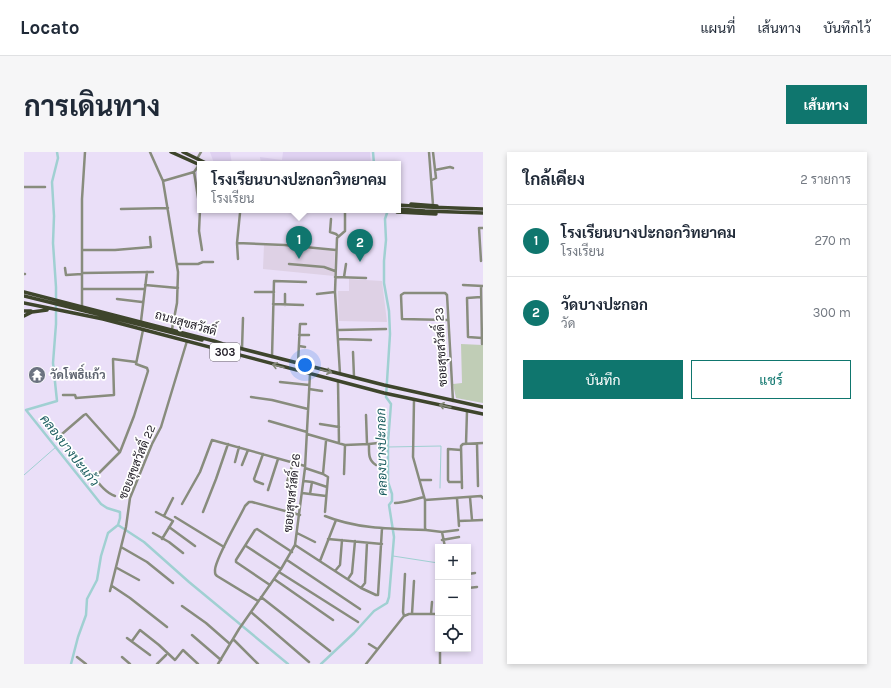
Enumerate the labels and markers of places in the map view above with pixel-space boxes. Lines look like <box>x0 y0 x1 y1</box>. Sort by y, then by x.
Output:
pin: 1 <box>286 226 312 259</box>
pin: 2 <box>347 229 373 262</box>
place label: วัดโพธิ์แก้ว <box>50 363 106 382</box>
temple icon: วัดโพธิ์แก้ว <box>27 365 47 385</box>

